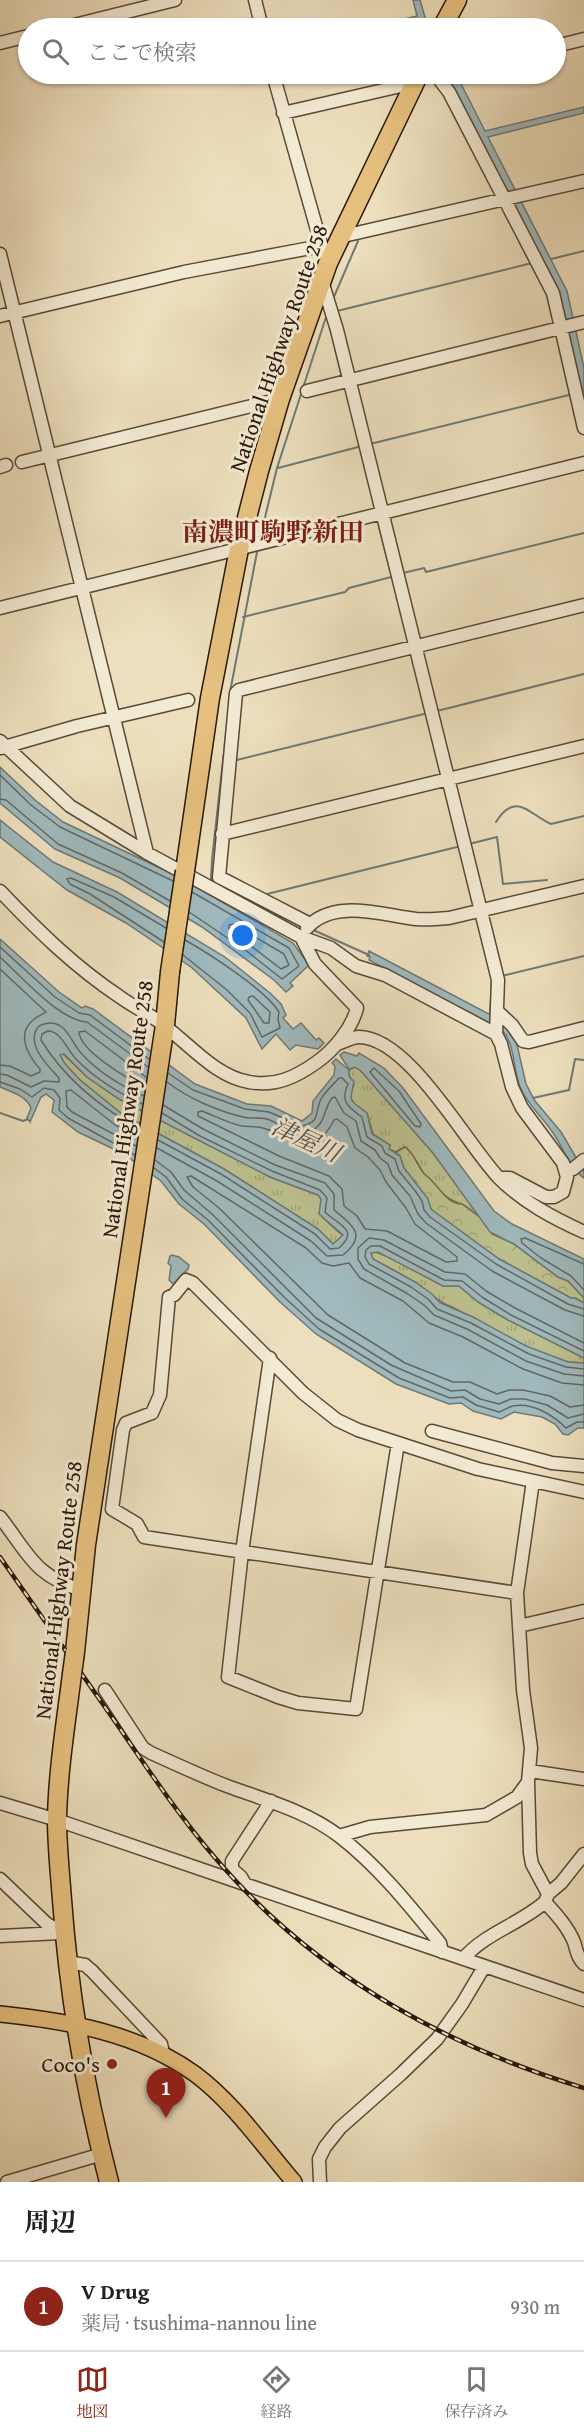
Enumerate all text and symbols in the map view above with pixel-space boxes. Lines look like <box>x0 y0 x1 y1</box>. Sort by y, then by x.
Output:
search box <box>18 18 566 84</box>
icon: search <box>39 35 72 68</box>
text: ここで検索 <box>87 36 197 68</box>
street label: National Highway Route 258 <box>221 220 335 476</box>
district label: 南濃町駒野新田 <box>182 512 364 551</box>
your location <box>228 921 257 950</box>
street label: National Highway Route 258 <box>93 978 161 1240</box>
water label: 津屋川 <box>266 1108 349 1172</box>
street label: National Highway Route 258 <box>26 1459 90 1721</box>
place label: Coco's <box>41 2048 100 2080</box>
marker: Coco's <box>105 2057 119 2071</box>
pin: 1 <box>146 2068 186 2118</box>
text: 周辺 <box>24 2202 76 2241</box>
text: V Drug <box>81 2275 149 2307</box>
text: 1 <box>38 2292 49 2321</box>
text: 930 m <box>510 2292 560 2321</box>
text: 薬局 · tsushima-nannou line <box>81 2308 317 2337</box>
tab: 地図 <box>76 2363 109 2423</box>
tab: 経路 <box>260 2363 293 2423</box>
tab: 保存済み <box>444 2363 508 2423</box>

